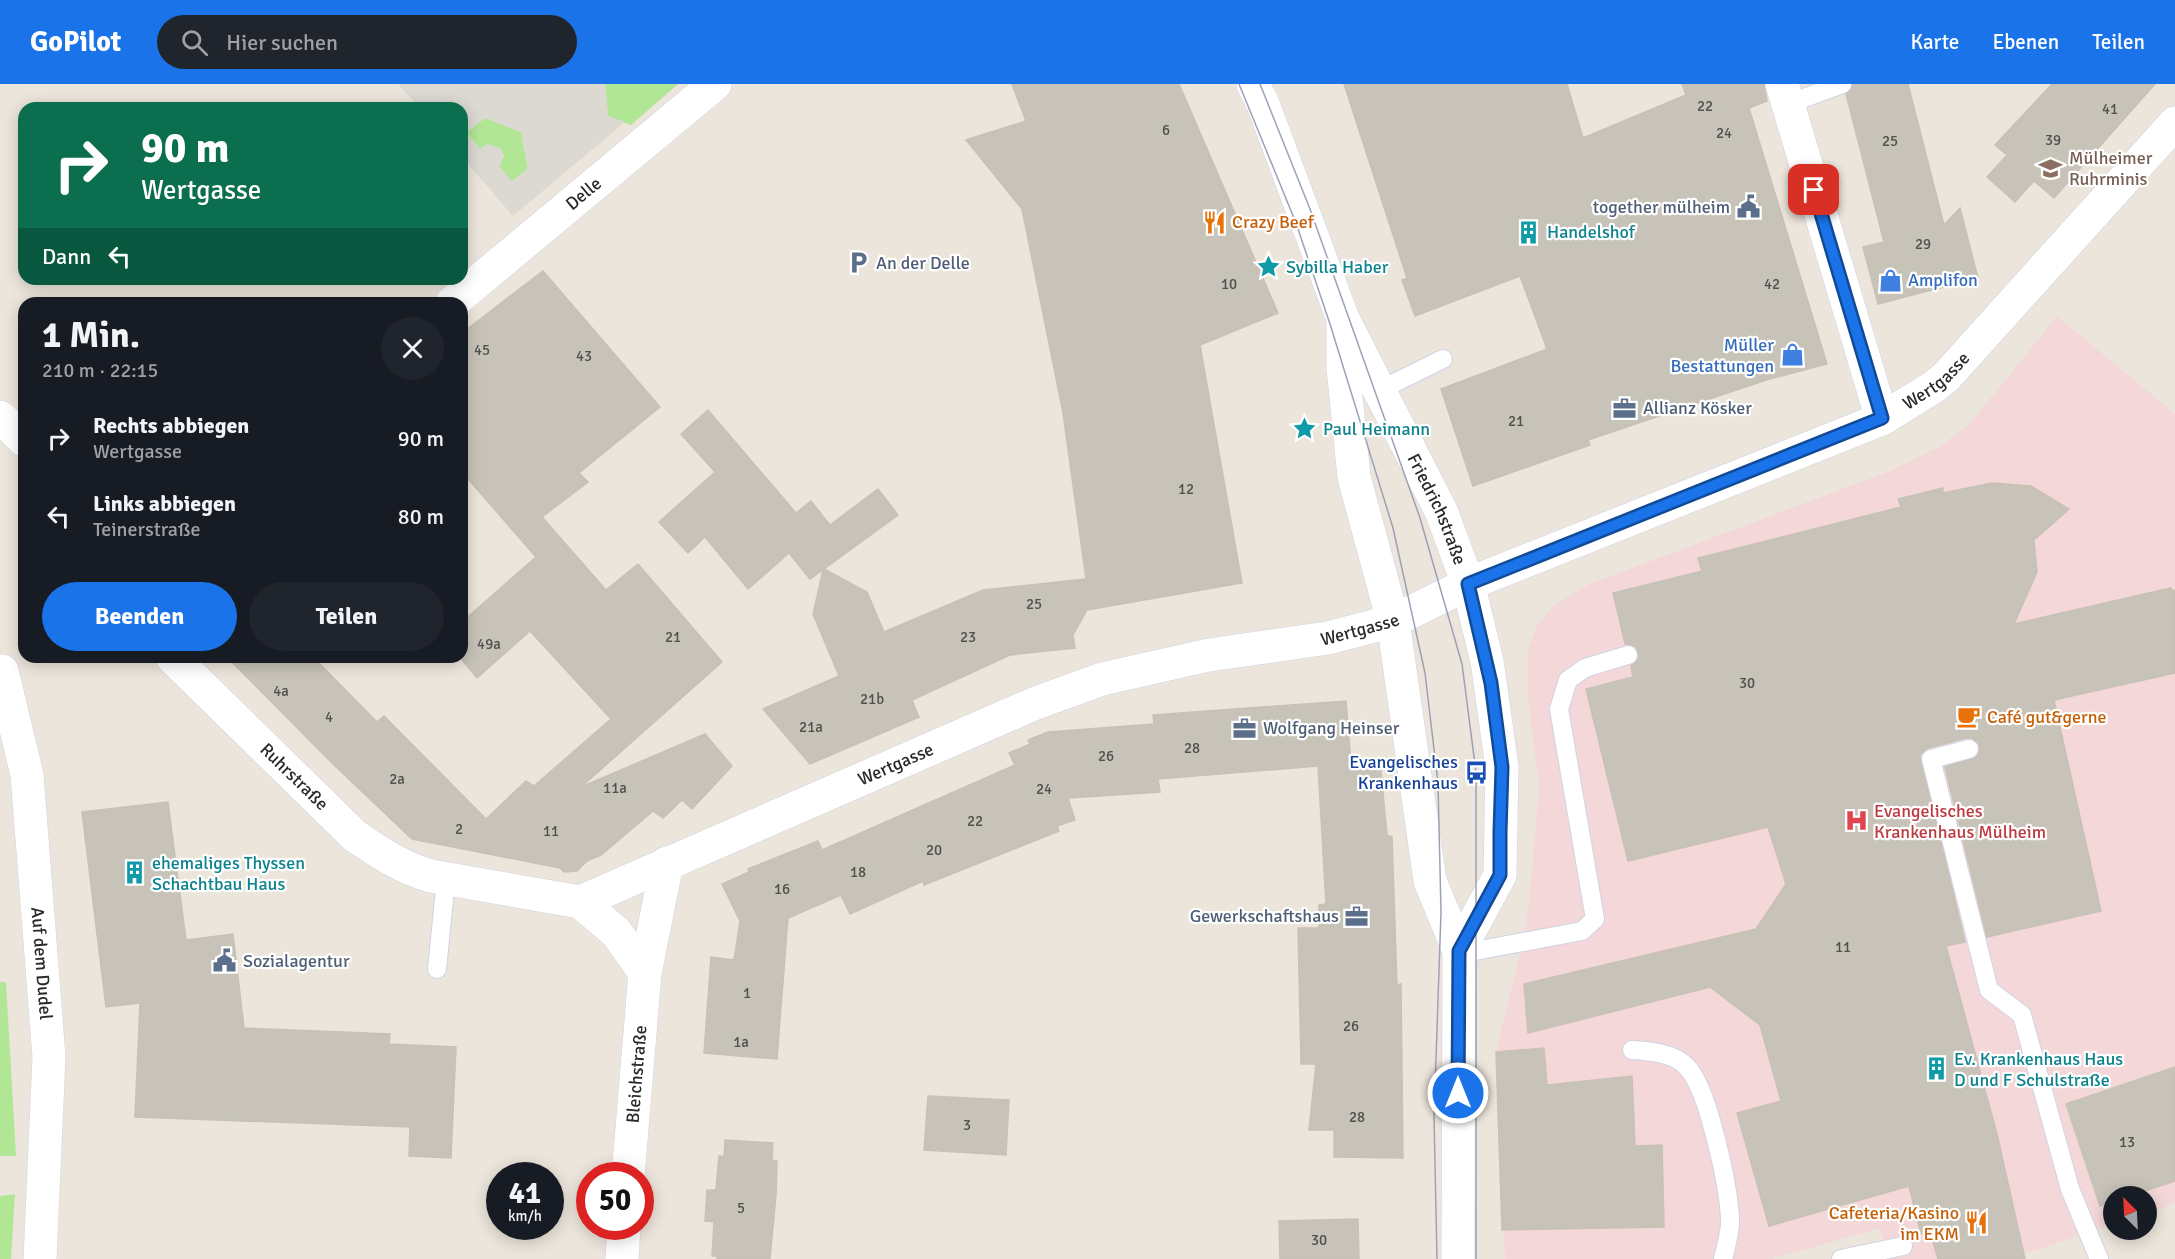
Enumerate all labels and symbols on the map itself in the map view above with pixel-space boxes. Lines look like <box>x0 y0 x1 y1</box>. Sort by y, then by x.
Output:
house number: 22 <box>1697 97 1713 115</box>
house number: 41 <box>2102 100 2118 118</box>
house number: 6 <box>1162 121 1170 139</box>
house number: 24 <box>1716 124 1732 142</box>
house number: 39 <box>2045 131 2061 149</box>
house number: 25 <box>1882 132 1898 150</box>
place label: Mülheimer Ruhrminis <box>2069 147 2153 190</box>
school or university icon: Mülheimer Ruhrminis <box>2038 155 2064 181</box>
pin <box>1788 164 1839 215</box>
street label: Delle <box>561 172 606 215</box>
public building icon: together mülheim <box>1735 194 1761 220</box>
place label: together mülheim <box>1593 196 1730 218</box>
restaurant icon: Crazy Beef <box>1201 209 1227 235</box>
place label: Crazy Beef <box>1232 211 1315 233</box>
building icon: Handelshof <box>1516 219 1542 245</box>
place label: Handelshof <box>1547 221 1636 243</box>
house number: 29 <box>1915 235 1931 253</box>
parking icon: An der Delle <box>845 250 871 276</box>
place label: An der Delle <box>876 252 970 274</box>
place icon: Sybilla Haber <box>1255 254 1281 280</box>
place label: Sybilla Haber <box>1286 256 1389 278</box>
shop icon: Amplifon <box>1877 267 1903 293</box>
place label: Amplifon <box>1908 269 1978 291</box>
house number: 10 <box>1221 275 1237 293</box>
house number: 42 <box>1764 275 1780 293</box>
place label: Müller Bestattungen <box>1670 334 1774 377</box>
house number: 45 <box>474 341 490 359</box>
shop icon: Müller Bestattungen <box>1779 342 1805 368</box>
house number: 43 <box>576 347 592 365</box>
street label: Wertgasse <box>1898 347 1974 414</box>
office icon: Allianz Kösker <box>1612 395 1638 421</box>
place label: Allianz Kösker <box>1643 397 1752 419</box>
house number: 21 <box>1508 412 1524 430</box>
place icon: Paul Heimann <box>1292 416 1318 442</box>
place label: Paul Heimann <box>1323 418 1430 440</box>
street label: Friedrichstraße <box>1402 450 1471 568</box>
house number: 12 <box>1178 480 1194 498</box>
house number: 25 <box>1026 595 1042 613</box>
street label: Wertgasse <box>1318 609 1403 650</box>
house number: 21 <box>665 628 681 646</box>
house number: 23 <box>960 628 976 646</box>
house number: 49a <box>477 635 501 653</box>
house number: 30 <box>1739 674 1755 692</box>
house number: 4a <box>273 682 289 700</box>
house number: 21b <box>860 690 884 708</box>
cafe icon: Café gut&gerne <box>1956 704 1982 730</box>
place label: Café gut&gerne <box>1987 706 2107 728</box>
house number: 4 <box>325 708 333 726</box>
office icon: Wolfgang Heinser <box>1232 715 1258 741</box>
place label: Wolfgang Heinser <box>1263 717 1400 739</box>
house number: 21a <box>799 718 823 736</box>
street label: Ruhrstraße <box>255 738 333 815</box>
street label: Wertgasse <box>855 738 937 790</box>
house number: 28 <box>1184 739 1200 757</box>
house number: 26 <box>1098 747 1114 765</box>
place label: Evangelisches Krankenhaus <box>1349 751 1458 794</box>
bus stop icon: Evangelisches Krankenhaus <box>1463 759 1489 785</box>
house number: 2a <box>389 770 405 788</box>
house number: 11a <box>603 779 627 797</box>
house number: 24 <box>1036 780 1052 798</box>
place label: Evangelisches Krankenhaus Mülheim <box>1874 800 2046 843</box>
hospital icon: Evangelisches Krankenhaus Mülheim <box>1843 808 1869 834</box>
house number: 22 <box>967 812 983 830</box>
house number: 2 <box>455 820 463 838</box>
house number: 11 <box>543 822 559 840</box>
house number: 20 <box>926 841 942 859</box>
place label: ehemaliges Thyssen Schachtbau Haus <box>152 852 305 895</box>
building icon: ehemaliges Thyssen Schachtbau Haus <box>121 860 147 886</box>
house number: 18 <box>850 863 866 881</box>
house number: 16 <box>774 880 790 898</box>
office icon: Gewerkschaftshaus <box>1344 903 1370 929</box>
place label: Gewerkschaftshaus <box>1190 905 1339 927</box>
street label: Auf dem Dudel <box>26 906 57 1021</box>
house number: 11 <box>1835 938 1851 956</box>
public building icon: Sozialagentur <box>212 948 238 974</box>
place label: Sozialagentur <box>243 950 350 972</box>
house number: 1 <box>743 984 751 1002</box>
house number: 26 <box>1343 1017 1359 1035</box>
street label: Bleichstraße <box>621 1024 652 1124</box>
house number: 1a <box>733 1033 749 1051</box>
place label: Ev. Krankenhaus Haus D und F Schulstraße <box>1954 1048 2123 1091</box>
building icon: Ev. Krankenhaus Haus D und F Schulstraße <box>1923 1056 1949 1082</box>
position arrow <box>1426 1061 1490 1125</box>
house number: 28 <box>1349 1108 1365 1126</box>
house number: 3 <box>963 1116 971 1134</box>
house number: 13 <box>2119 1133 2135 1151</box>
speed limit sign: 50 <box>576 1162 654 1240</box>
north arrow <box>2103 1186 2157 1240</box>
house number: 5 <box>737 1199 745 1217</box>
place label: Cafeteria/Kasino im EKM <box>1829 1202 1959 1245</box>
restaurant icon: Cafeteria/Kasino im EKM <box>1964 1210 1990 1236</box>
house number: 30 <box>1311 1231 1327 1249</box>

